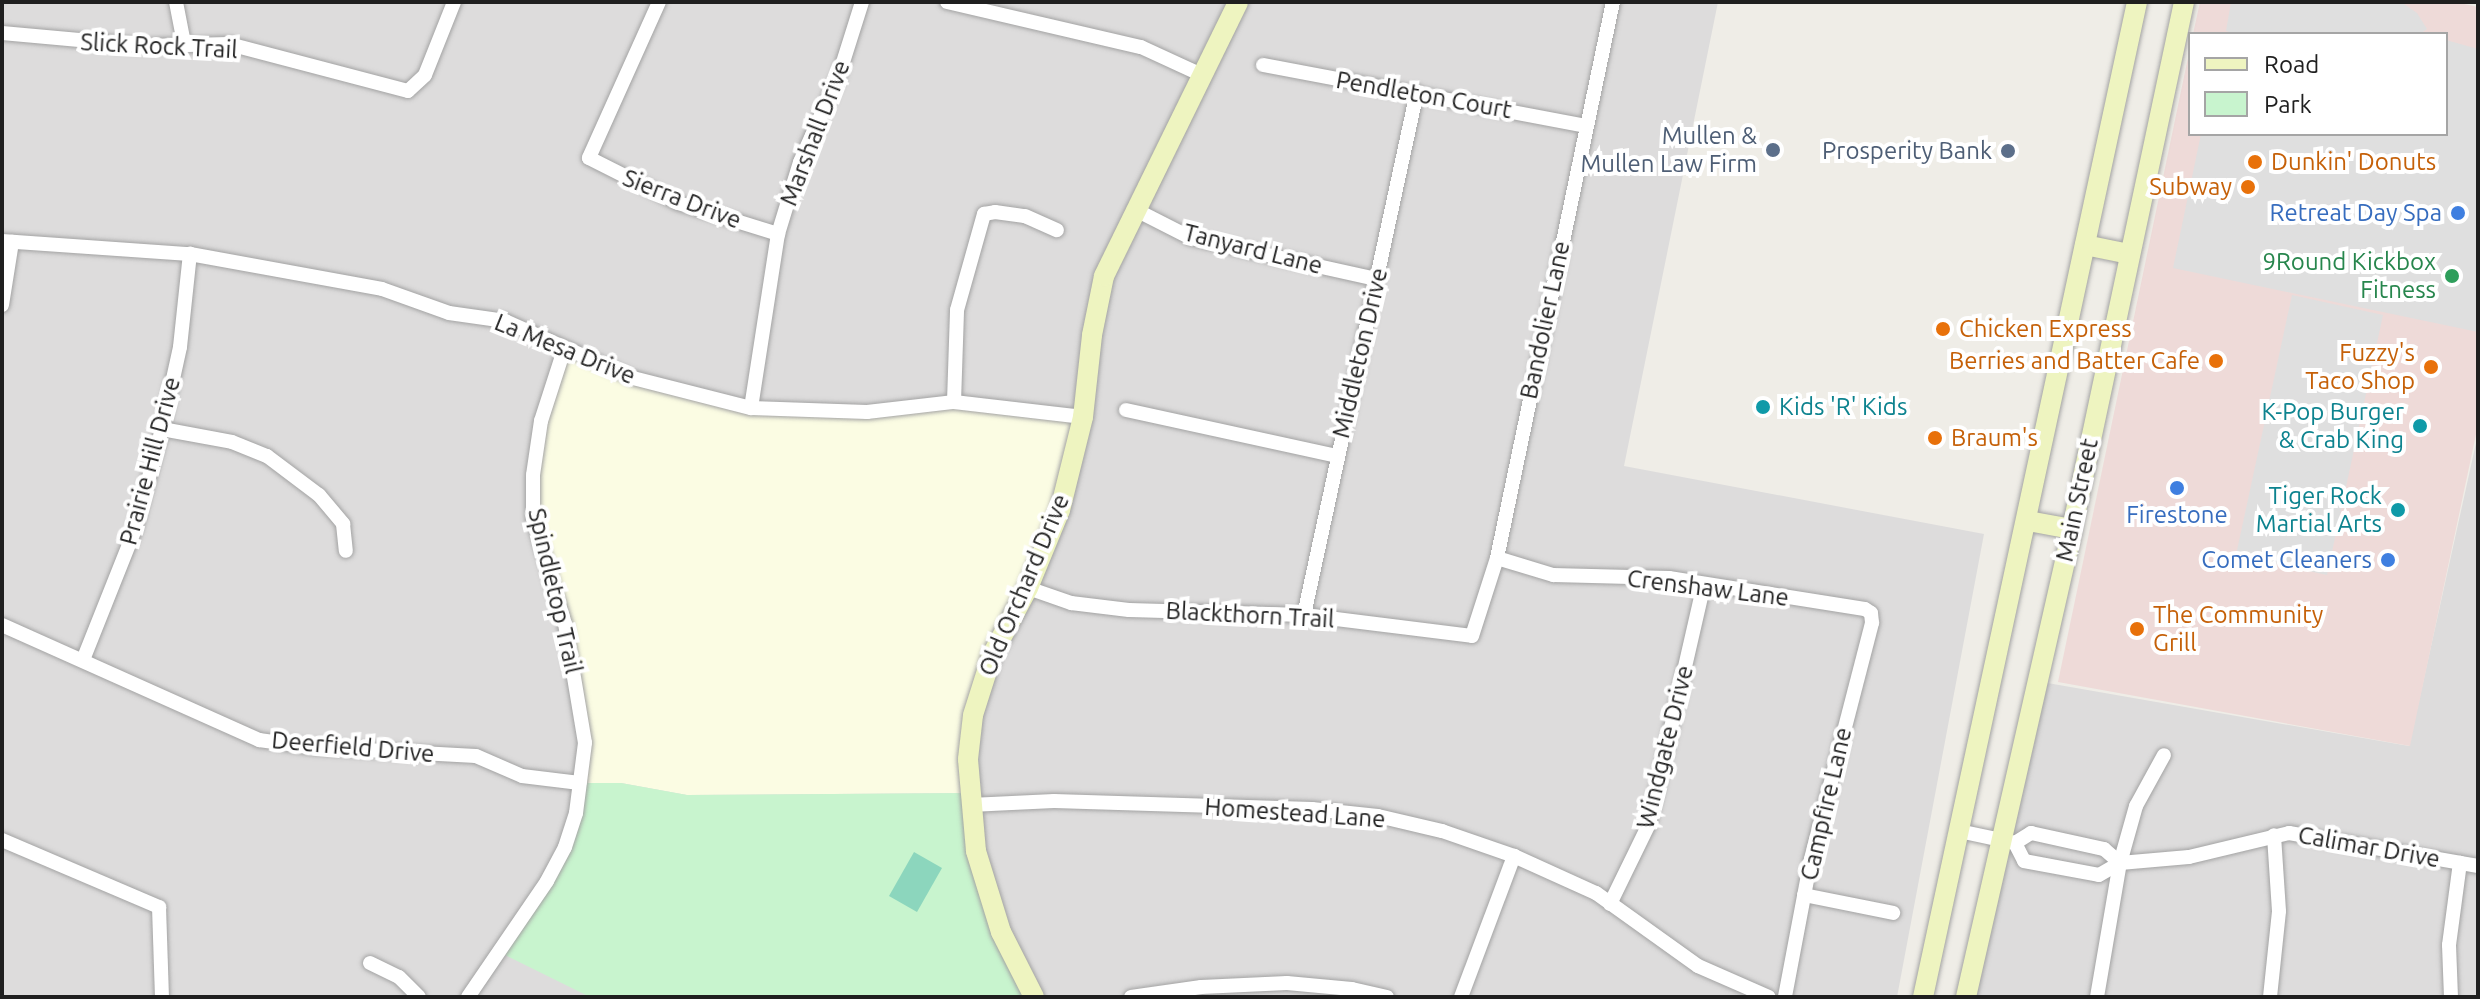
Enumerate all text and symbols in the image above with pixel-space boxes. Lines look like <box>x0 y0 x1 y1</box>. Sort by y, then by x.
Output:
street label: Slick Rock Trail <box>80 28 238 64</box>
legend <box>2188 32 2448 136</box>
text: Road <box>2264 51 2319 78</box>
street label: Marshall Drive <box>774 56 856 210</box>
street label: Pendleton Court <box>1334 65 1514 125</box>
text: Park <box>2264 91 2312 118</box>
place label: Mullen & Mullen Law Firm <box>1580 122 1757 178</box>
place label: Prosperity Bank <box>1822 137 1992 165</box>
marker: Mullen & Mullen Law Firm <box>1764 141 1782 159</box>
marker: Prosperity Bank <box>1999 142 2017 160</box>
place label: Dunkin' Donuts <box>2271 148 2436 176</box>
marker: Dunkin' Donuts <box>2246 153 2264 171</box>
street label: Sierra Drive <box>619 163 745 235</box>
place label: Subway <box>2149 173 2232 201</box>
marker: Subway <box>2239 178 2257 196</box>
place label: Retreat Day Spa <box>2270 199 2442 227</box>
marker: Retreat Day Spa <box>2449 204 2467 222</box>
street label: Tanyard Lane <box>1180 218 1326 280</box>
street label: Bandolier Lane <box>1514 238 1576 402</box>
place label: 9Round Kickbox Fitness <box>2262 248 2436 304</box>
street label: Middleton Drive <box>1326 265 1394 441</box>
marker: 9Round Kickbox Fitness <box>2443 267 2461 285</box>
street label: La Mesa Drive <box>490 308 640 390</box>
place label: Chicken Express <box>1959 315 2132 343</box>
marker: Chicken Express <box>1934 320 1952 338</box>
place label: Fuzzy's Taco Shop <box>2305 339 2415 395</box>
place label: Berries and Batter Cafe <box>1949 347 2200 375</box>
marker: Berries and Batter Cafe <box>2207 352 2225 370</box>
marker: Fuzzy's Taco Shop <box>2422 358 2440 376</box>
street label: Prairie Hill Drive <box>114 374 186 548</box>
place label: Kids 'R' Kids <box>1779 393 1907 421</box>
marker: Kids 'R' Kids <box>1754 398 1772 416</box>
place label: K-Pop Burger & Crab King <box>2262 398 2404 454</box>
marker: K-Pop Burger & Crab King <box>2411 417 2429 435</box>
place label: Braum's <box>1951 424 2038 452</box>
marker: Braum's <box>1926 429 1944 447</box>
street label: Main Street <box>2050 436 2104 564</box>
marker: Firestone <box>2168 479 2186 497</box>
place label: Tiger Rock Martial Arts <box>2256 482 2382 538</box>
street label: Old Orchard Drive <box>973 490 1075 680</box>
place label: Firestone <box>2126 501 2228 529</box>
marker: Tiger Rock Martial Arts <box>2389 501 2407 519</box>
street label: Spindletop Trail <box>522 506 588 676</box>
place label: Comet Cleaners <box>2201 546 2372 574</box>
marker: Comet Cleaners <box>2379 551 2397 569</box>
street label: Crenshaw Lane <box>1625 564 1791 612</box>
street label: Blackthorn Trail <box>1165 596 1335 634</box>
place label: The Community Grill <box>2153 601 2323 657</box>
marker: The Community Grill <box>2128 620 2146 638</box>
street label: Windgate Drive <box>1631 662 1699 832</box>
street label: Campfire Lane <box>1794 725 1858 883</box>
street label: Deerfield Drive <box>270 726 436 768</box>
street label: Homestead Lane <box>1204 792 1386 834</box>
street label: Calimar Drive <box>2296 820 2442 874</box>

